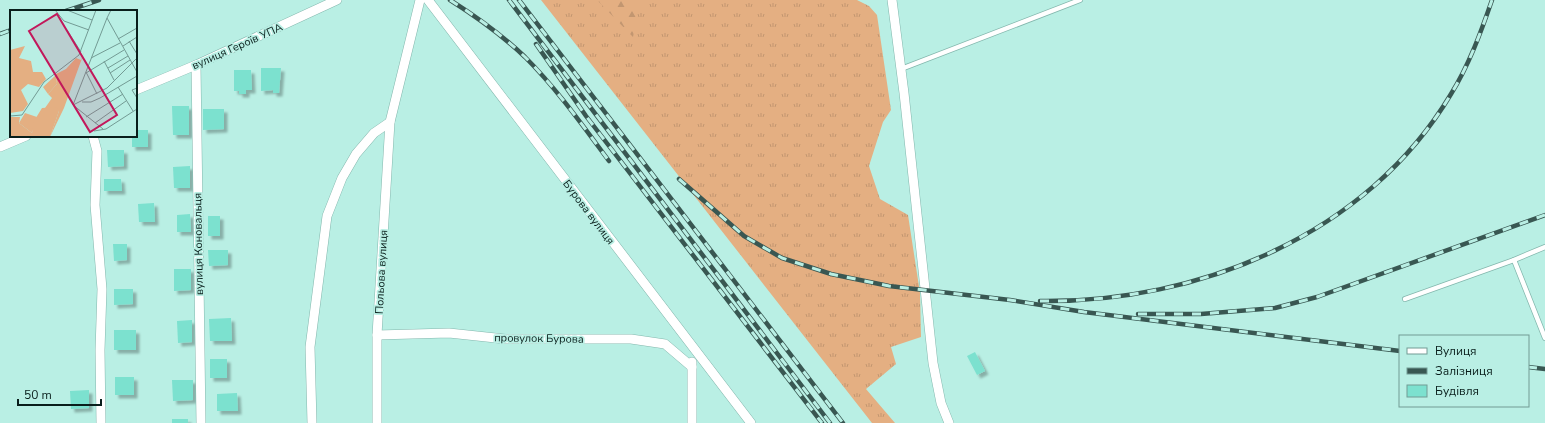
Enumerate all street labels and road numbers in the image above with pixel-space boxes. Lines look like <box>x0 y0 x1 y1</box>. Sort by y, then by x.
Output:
street label: вулиця Героїв УПА <box>189 20 285 73</box>
street label: Бурова вулиця <box>559 177 618 248</box>
street label: вулиця Коновальця <box>190 193 207 295</box>
street label: Польова вулиця <box>372 229 391 315</box>
street label: провулок Бурова <box>494 330 584 347</box>

